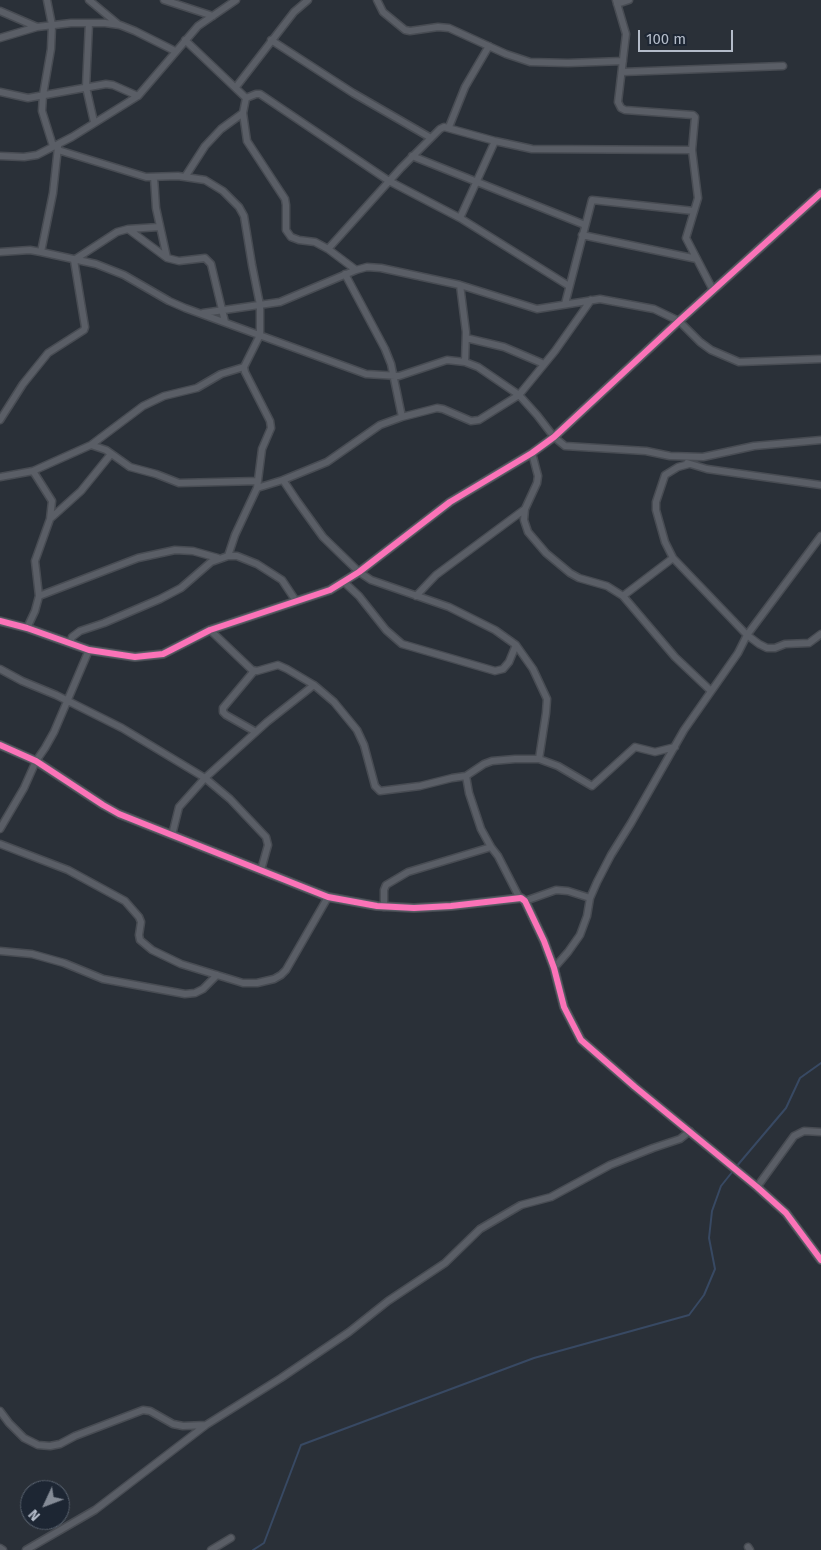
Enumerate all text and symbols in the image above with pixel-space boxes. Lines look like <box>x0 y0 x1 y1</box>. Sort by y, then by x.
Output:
scale bar <box>641 20 736 52</box>
text: 100 m <box>646 30 686 48</box>
north arrow <box>20 1480 70 1530</box>
text: N <box>25 1506 44 1524</box>

